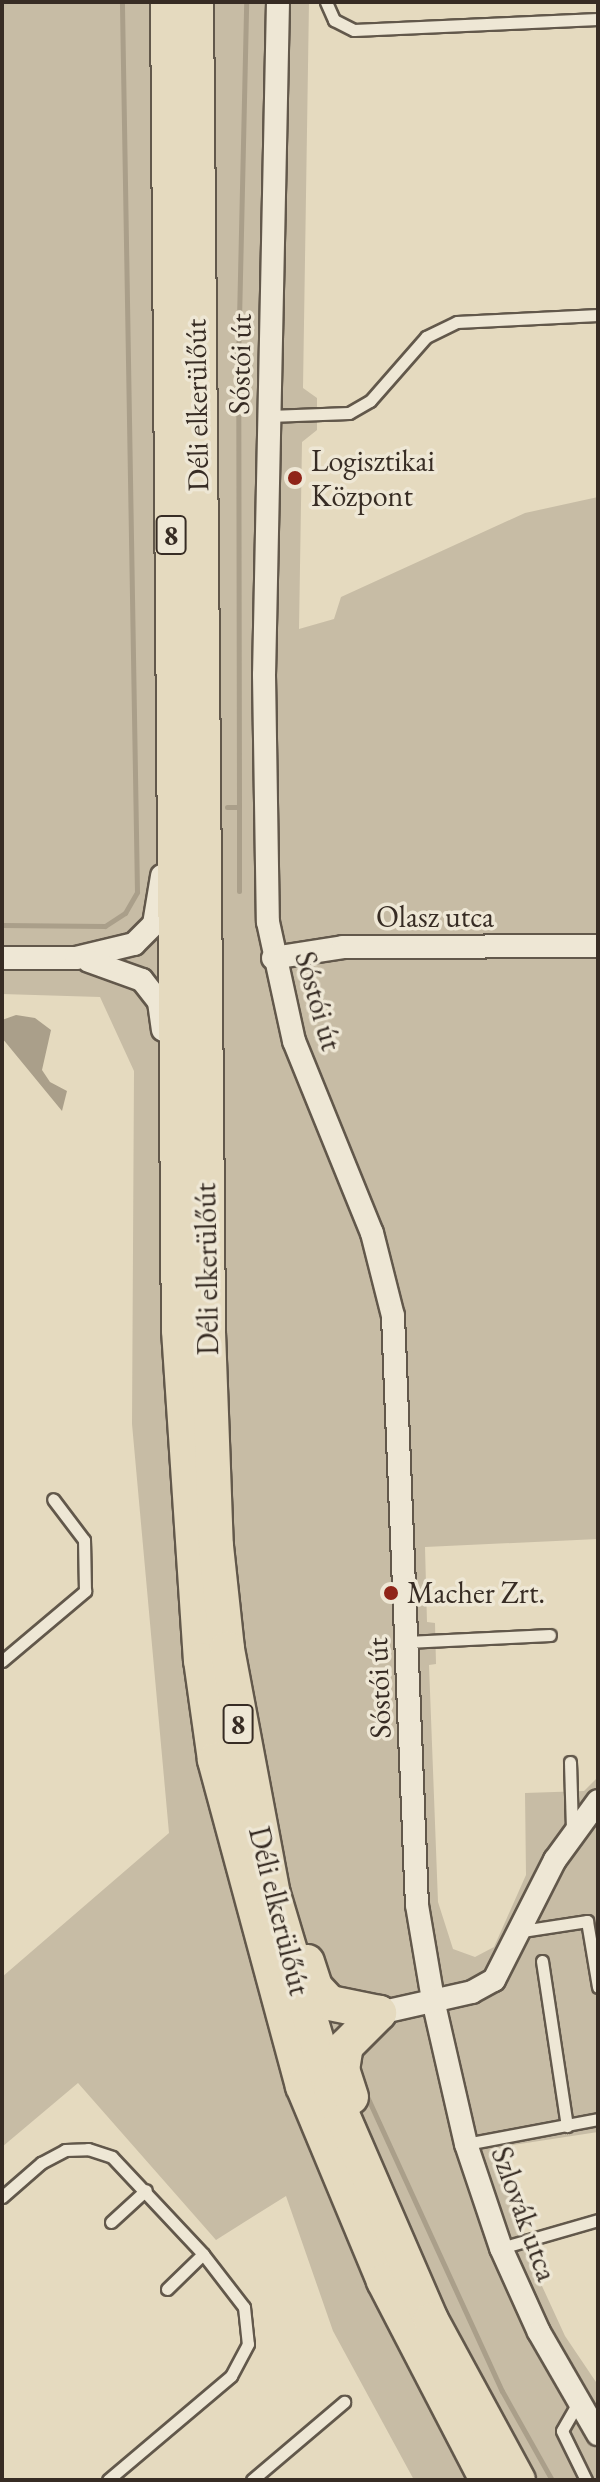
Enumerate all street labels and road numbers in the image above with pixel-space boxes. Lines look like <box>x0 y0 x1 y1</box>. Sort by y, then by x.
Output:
street label: Sóstói út <box>221 313 259 415</box>
street label: Déli elkerülőút <box>177 318 217 492</box>
road number: 8 <box>155 511 187 559</box>
street label: Olasz utca <box>376 899 494 935</box>
street label: Sóstói út <box>287 947 349 1055</box>
street label: Déli elkerülőút <box>187 1182 227 1356</box>
street label: Sóstói út <box>359 1637 399 1739</box>
road number: 8 <box>222 1700 254 1748</box>
street label: Déli elkerülőút <box>241 1823 317 1999</box>
street label: Szlovák utca <box>483 2142 565 2286</box>

